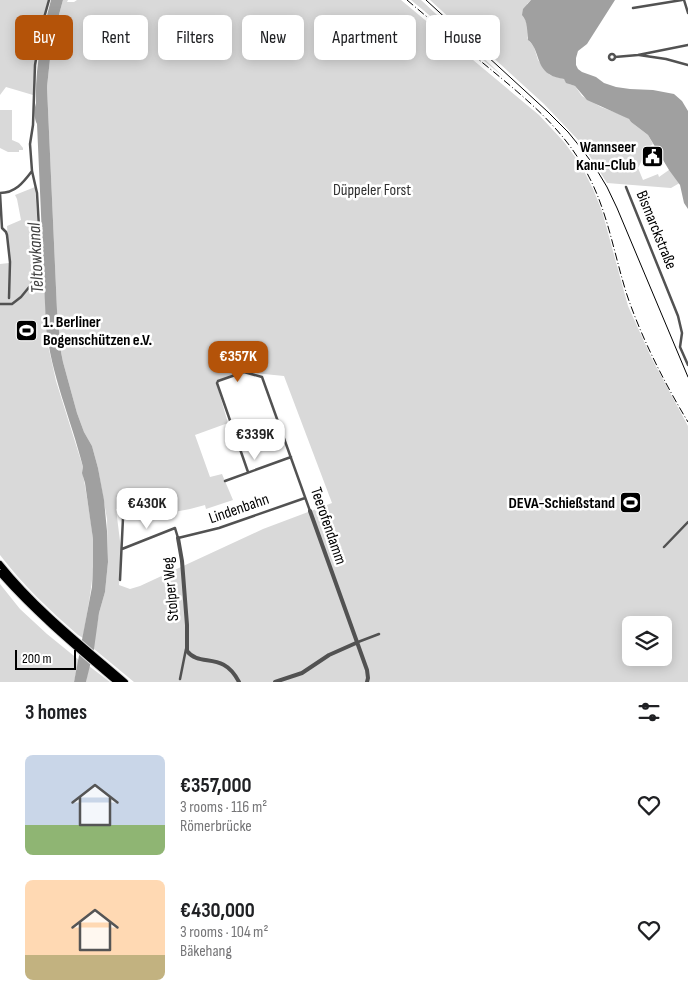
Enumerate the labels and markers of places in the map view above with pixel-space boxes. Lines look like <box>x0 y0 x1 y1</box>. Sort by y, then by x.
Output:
place label: Wannseer Kanu-Club <box>576 138 636 175</box>
public building icon: Wannseer Kanu-Club <box>640 144 664 168</box>
place label: 1. Berliner Bogenschützen e.V. <box>43 313 152 350</box>
sports icon: 1. Berliner Bogenschützen e.V. <box>15 319 39 343</box>
pin: €357K <box>203 340 273 383</box>
pin: €339K <box>220 418 290 461</box>
pin: €430K <box>112 488 182 530</box>
sports icon: DEVA-Schießstand <box>619 491 643 515</box>
place label: DEVA-Schießstand <box>509 494 615 513</box>

